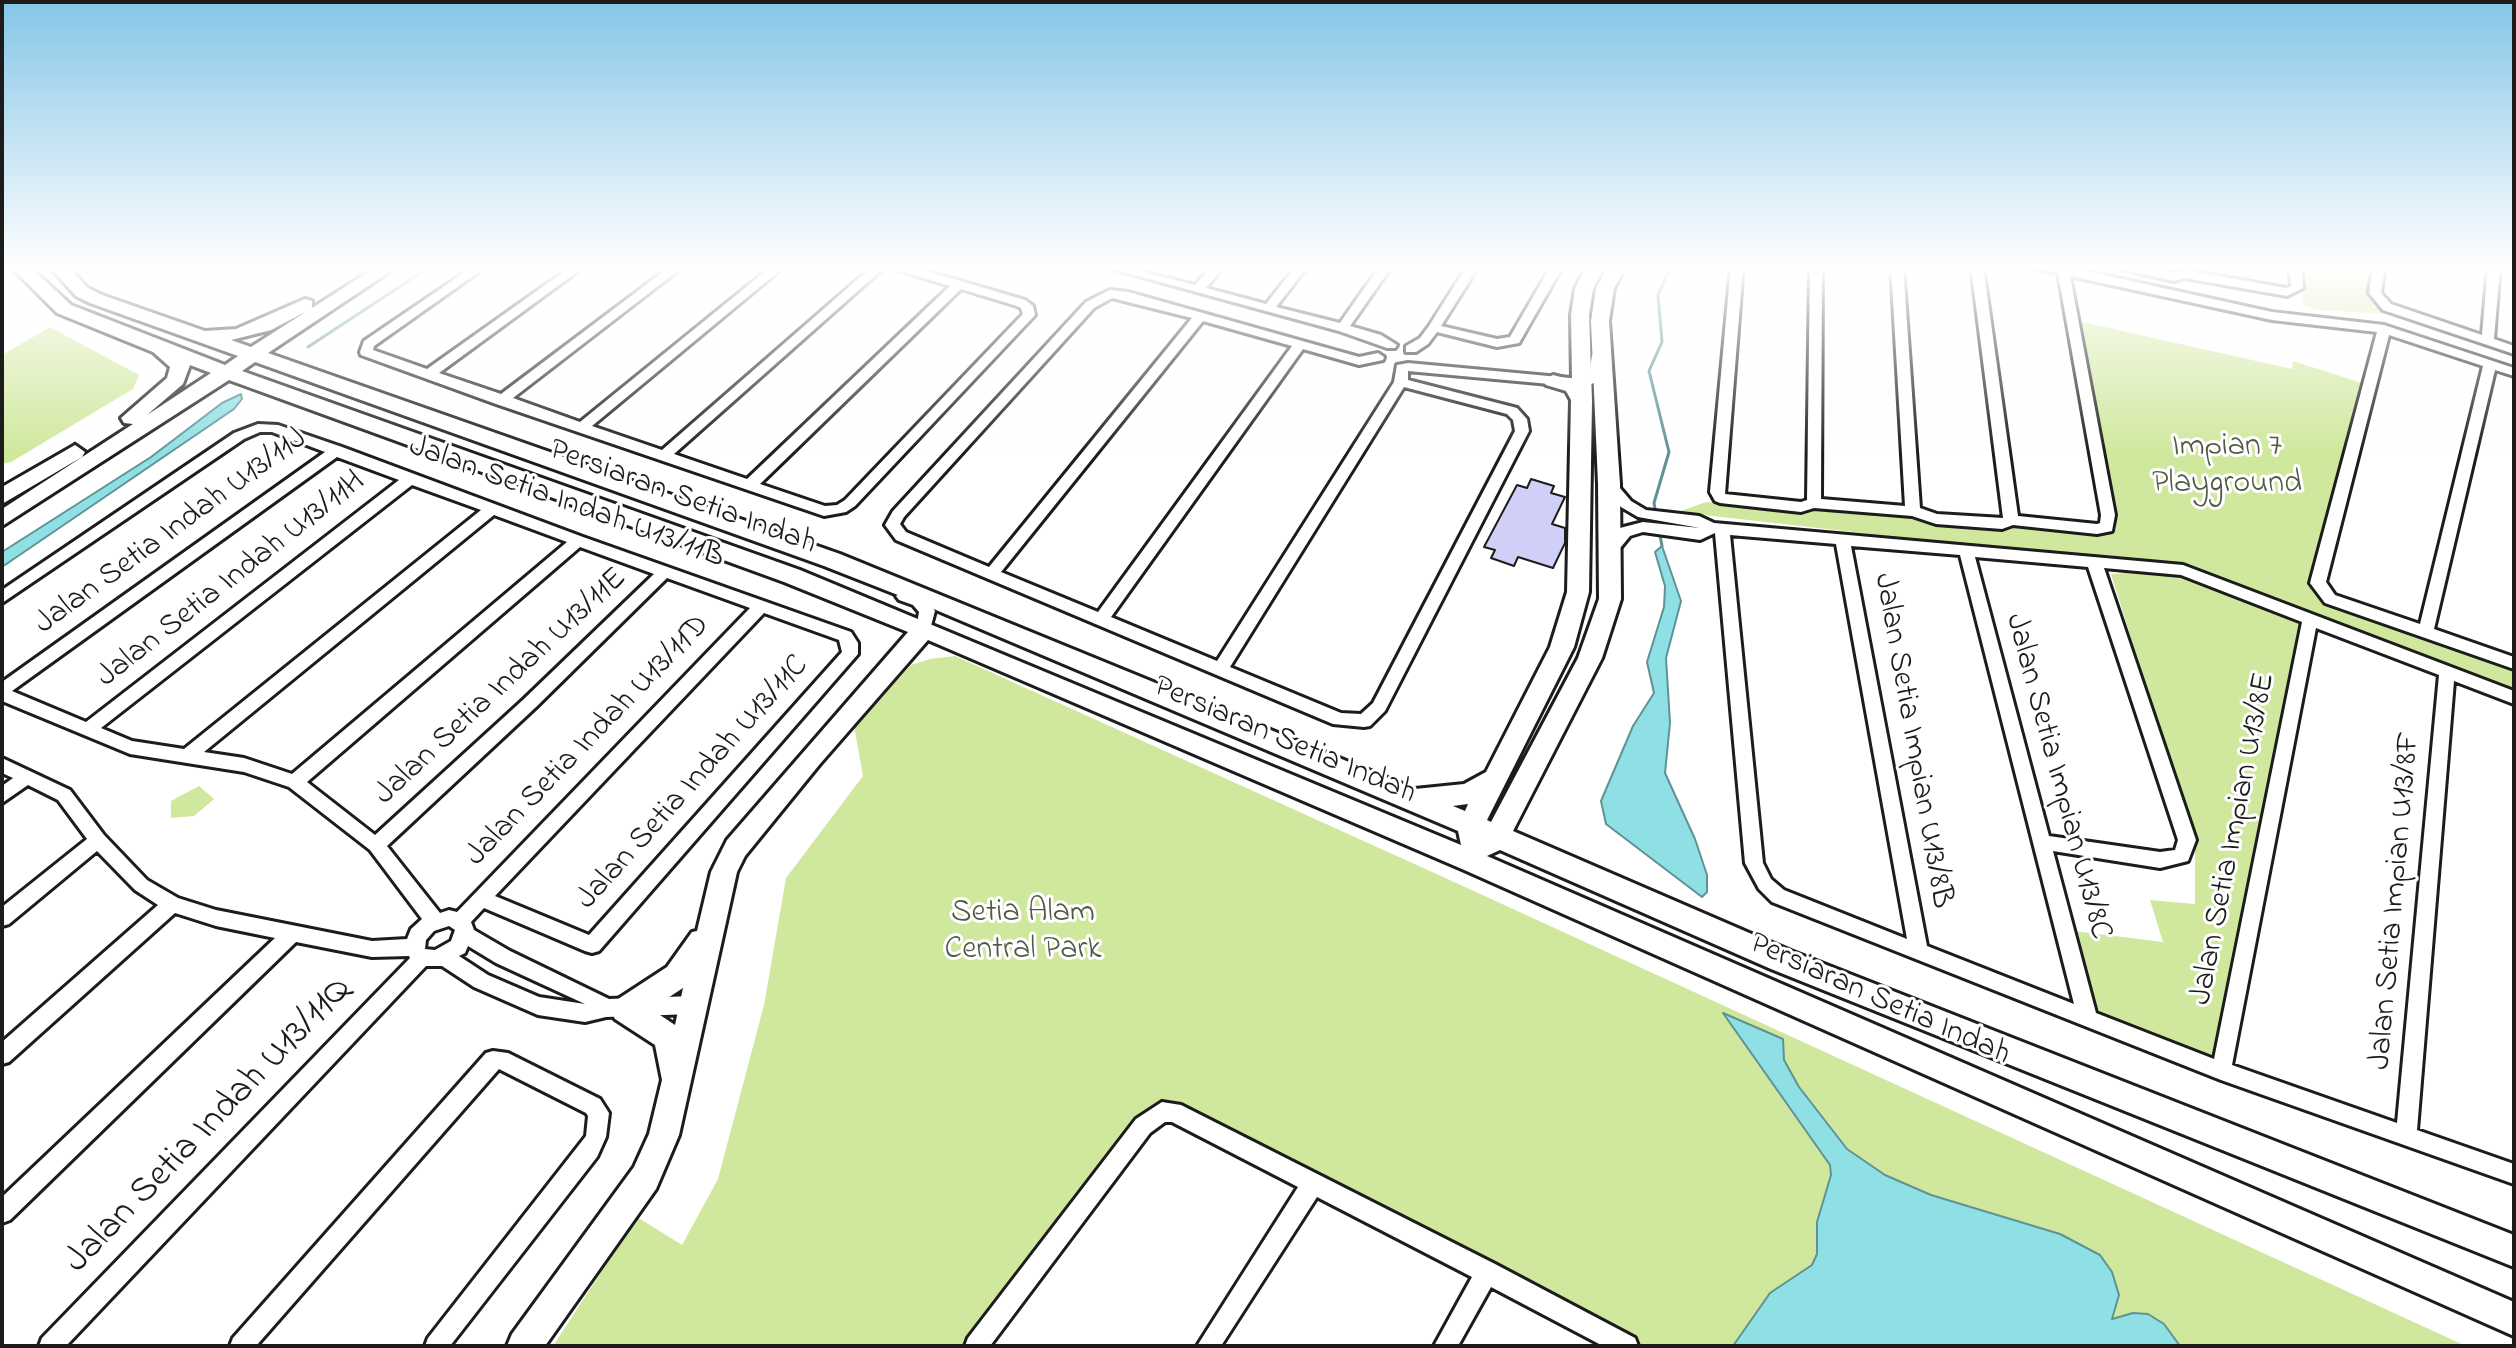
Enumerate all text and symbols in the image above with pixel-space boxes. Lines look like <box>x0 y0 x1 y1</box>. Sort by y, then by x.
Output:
street label: Jalan Setia Indah U13/11J <box>28 421 316 645</box>
street label: Jalan Setia Indah U13/11B <box>403 429 729 579</box>
park label: Impian 7 Playground <box>2152 430 2302 505</box>
street label: Persiaran Setia Indah <box>543 433 821 565</box>
street label: Jalan Setia Indah U13/11H <box>90 464 374 698</box>
street label: Jalan Setia Indah U13/11E <box>368 561 636 815</box>
street label: Jalan Setia Impian U13/8B <box>1863 570 1959 912</box>
street label: Jalan Setia Indah U13/11D <box>459 608 719 876</box>
street label: Jalan Setia Impian U13/8C <box>1994 610 2118 944</box>
street label: Jalan Setia Indah U13/11C <box>570 649 818 919</box>
street label: Persiaran Setia Indah <box>1147 669 1421 815</box>
street label: Jalan Setia Impian U13/8E <box>2184 670 2286 1008</box>
street label: Jalan Setia Impian U13/8F <box>2363 731 2431 1071</box>
park label: Setia Alam Central Park <box>945 896 1101 971</box>
street label: Persiaran Setia Indah <box>1743 926 2015 1076</box>
street label: Jalan Setia Indah U13/11Q <box>57 969 363 1285</box>

